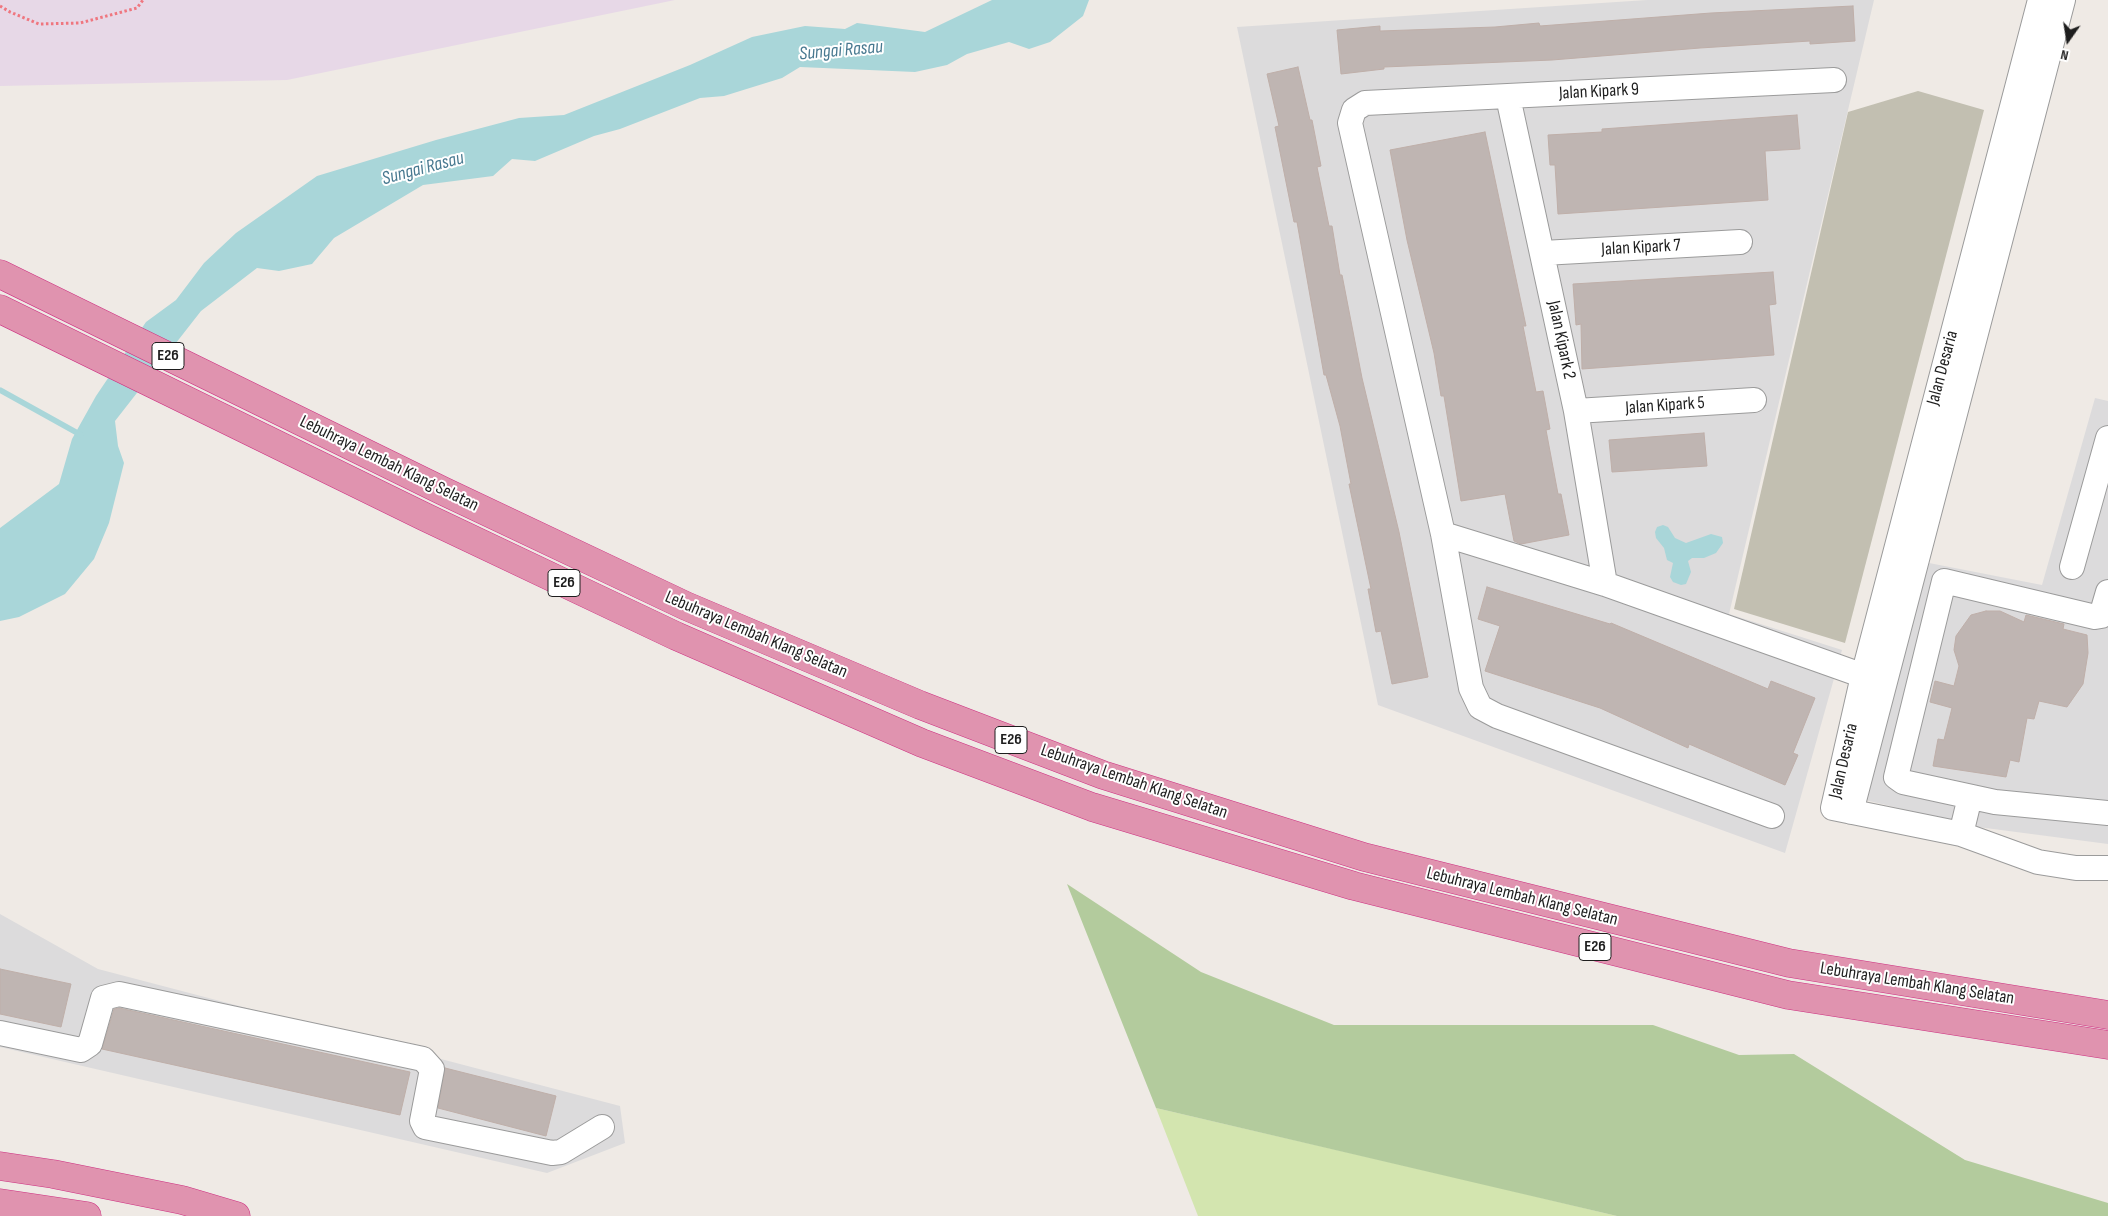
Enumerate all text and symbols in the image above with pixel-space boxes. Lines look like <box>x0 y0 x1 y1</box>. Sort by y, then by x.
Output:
north arrow <box>2043 15 2093 65</box>
water label: Sungai Rasau <box>798 36 884 66</box>
text: N <box>2059 46 2070 64</box>
street label: Jalan Kipark 9 <box>1558 79 1640 105</box>
water label: Sungai Rasau <box>380 147 466 191</box>
street label: Jalan Kipark 7 <box>1601 235 1681 261</box>
street label: Jalan Kipark 2 <box>1542 299 1580 381</box>
street label: Jalan Desaria <box>1923 328 1963 408</box>
road number: E26 <box>152 342 184 370</box>
street label: Jalan Kipark 5 <box>1625 392 1705 420</box>
street label: Lebuhraya Lembah Klang Selatan <box>296 411 482 517</box>
road number: E26 <box>548 570 580 596</box>
street label: Lebuhraya Lembah Klang Selatan <box>661 587 851 683</box>
street label: Jalan Desaria <box>1825 721 1863 801</box>
road number: E26 <box>995 726 1027 754</box>
street label: Lebuhraya Lembah Klang Selatan <box>1038 740 1230 824</box>
street label: Lebuhraya Lembah Klang Selatan <box>1424 863 1620 931</box>
road number: E26 <box>1579 934 1611 960</box>
street label: Lebuhraya Lembah Klang Selatan <box>1818 958 2016 1010</box>

